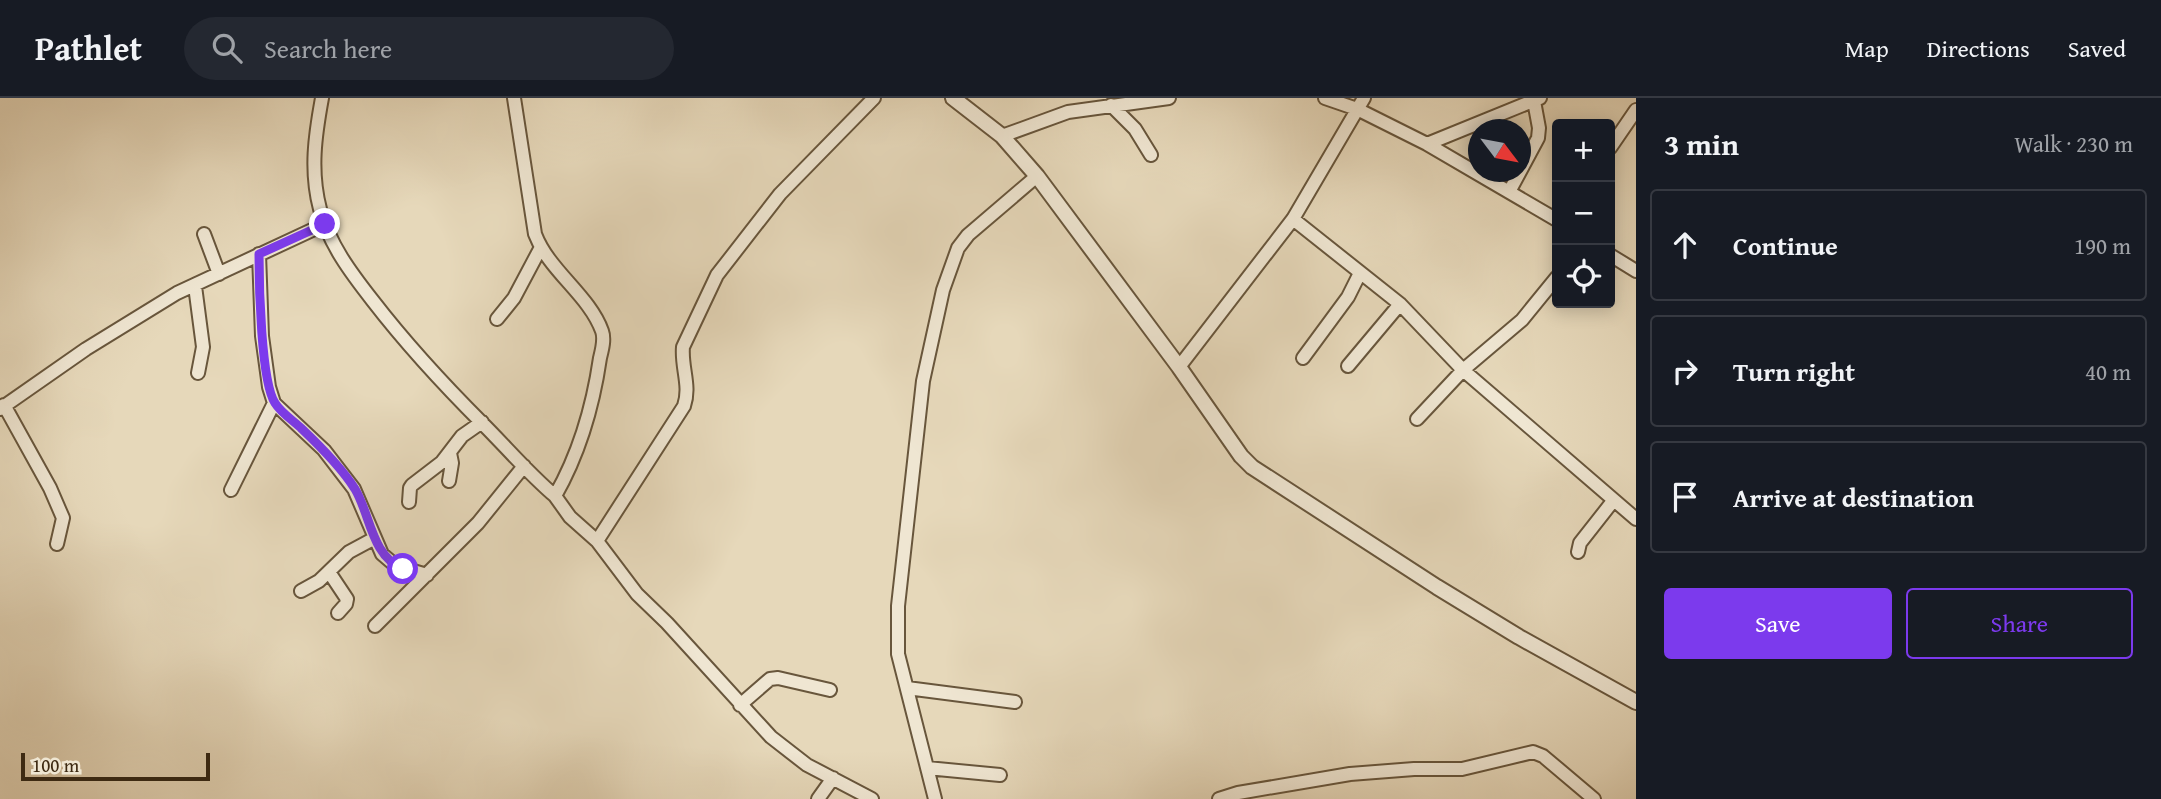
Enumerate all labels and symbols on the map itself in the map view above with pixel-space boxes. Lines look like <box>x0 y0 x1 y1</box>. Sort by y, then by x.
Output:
north arrow <box>1468 119 1531 182</box>
route end <box>309 208 340 239</box>
route start <box>387 553 418 584</box>
scale bar <box>21 750 210 782</box>

